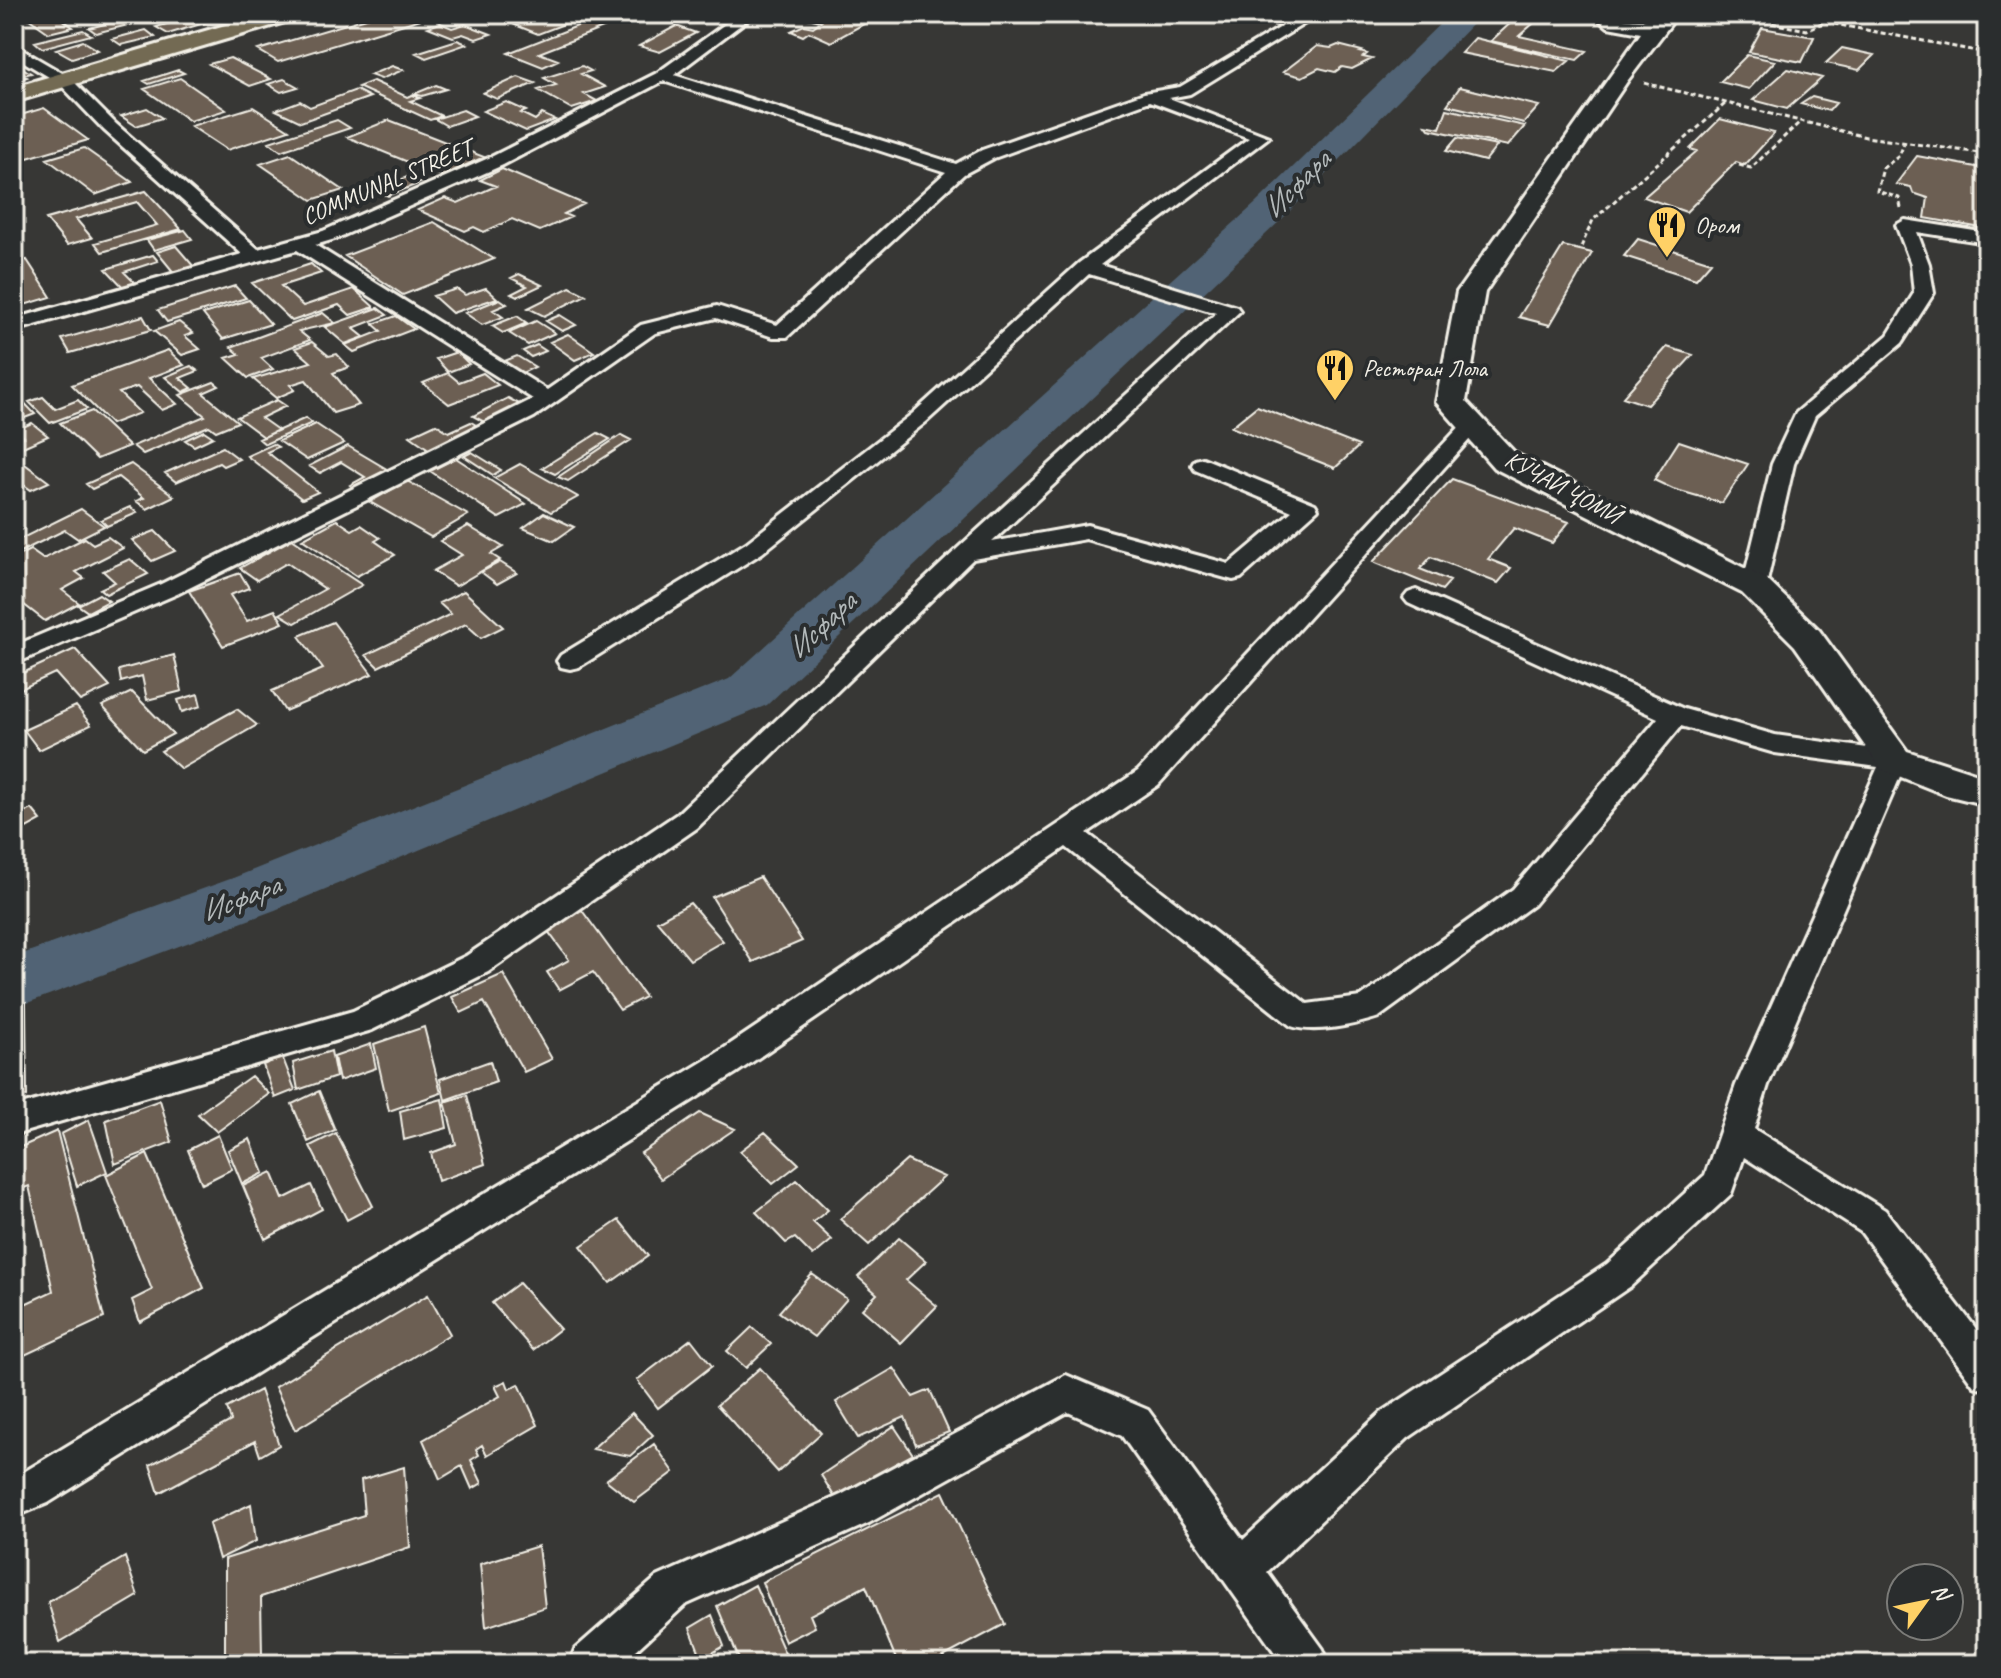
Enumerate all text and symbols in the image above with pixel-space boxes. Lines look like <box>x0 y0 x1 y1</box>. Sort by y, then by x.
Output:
street label: COMMUNAL STREET <box>297 130 482 231</box>
water label: Исфара <box>1254 140 1340 226</box>
restaurant icon: Ором <box>1646 204 1688 259</box>
place label: Ором <box>1695 210 1741 240</box>
restaurant icon: Ресторан Лола <box>1314 347 1356 402</box>
place label: Ресторан Лола <box>1363 353 1488 383</box>
street label: КӮЧАИ ҶОМӢ <box>1500 444 1630 532</box>
water label: Исфара <box>778 581 866 667</box>
water label: Исфара <box>195 865 288 930</box>
north arrow <box>1885 1562 1965 1642</box>
text: N <box>1925 1578 1958 1608</box>

